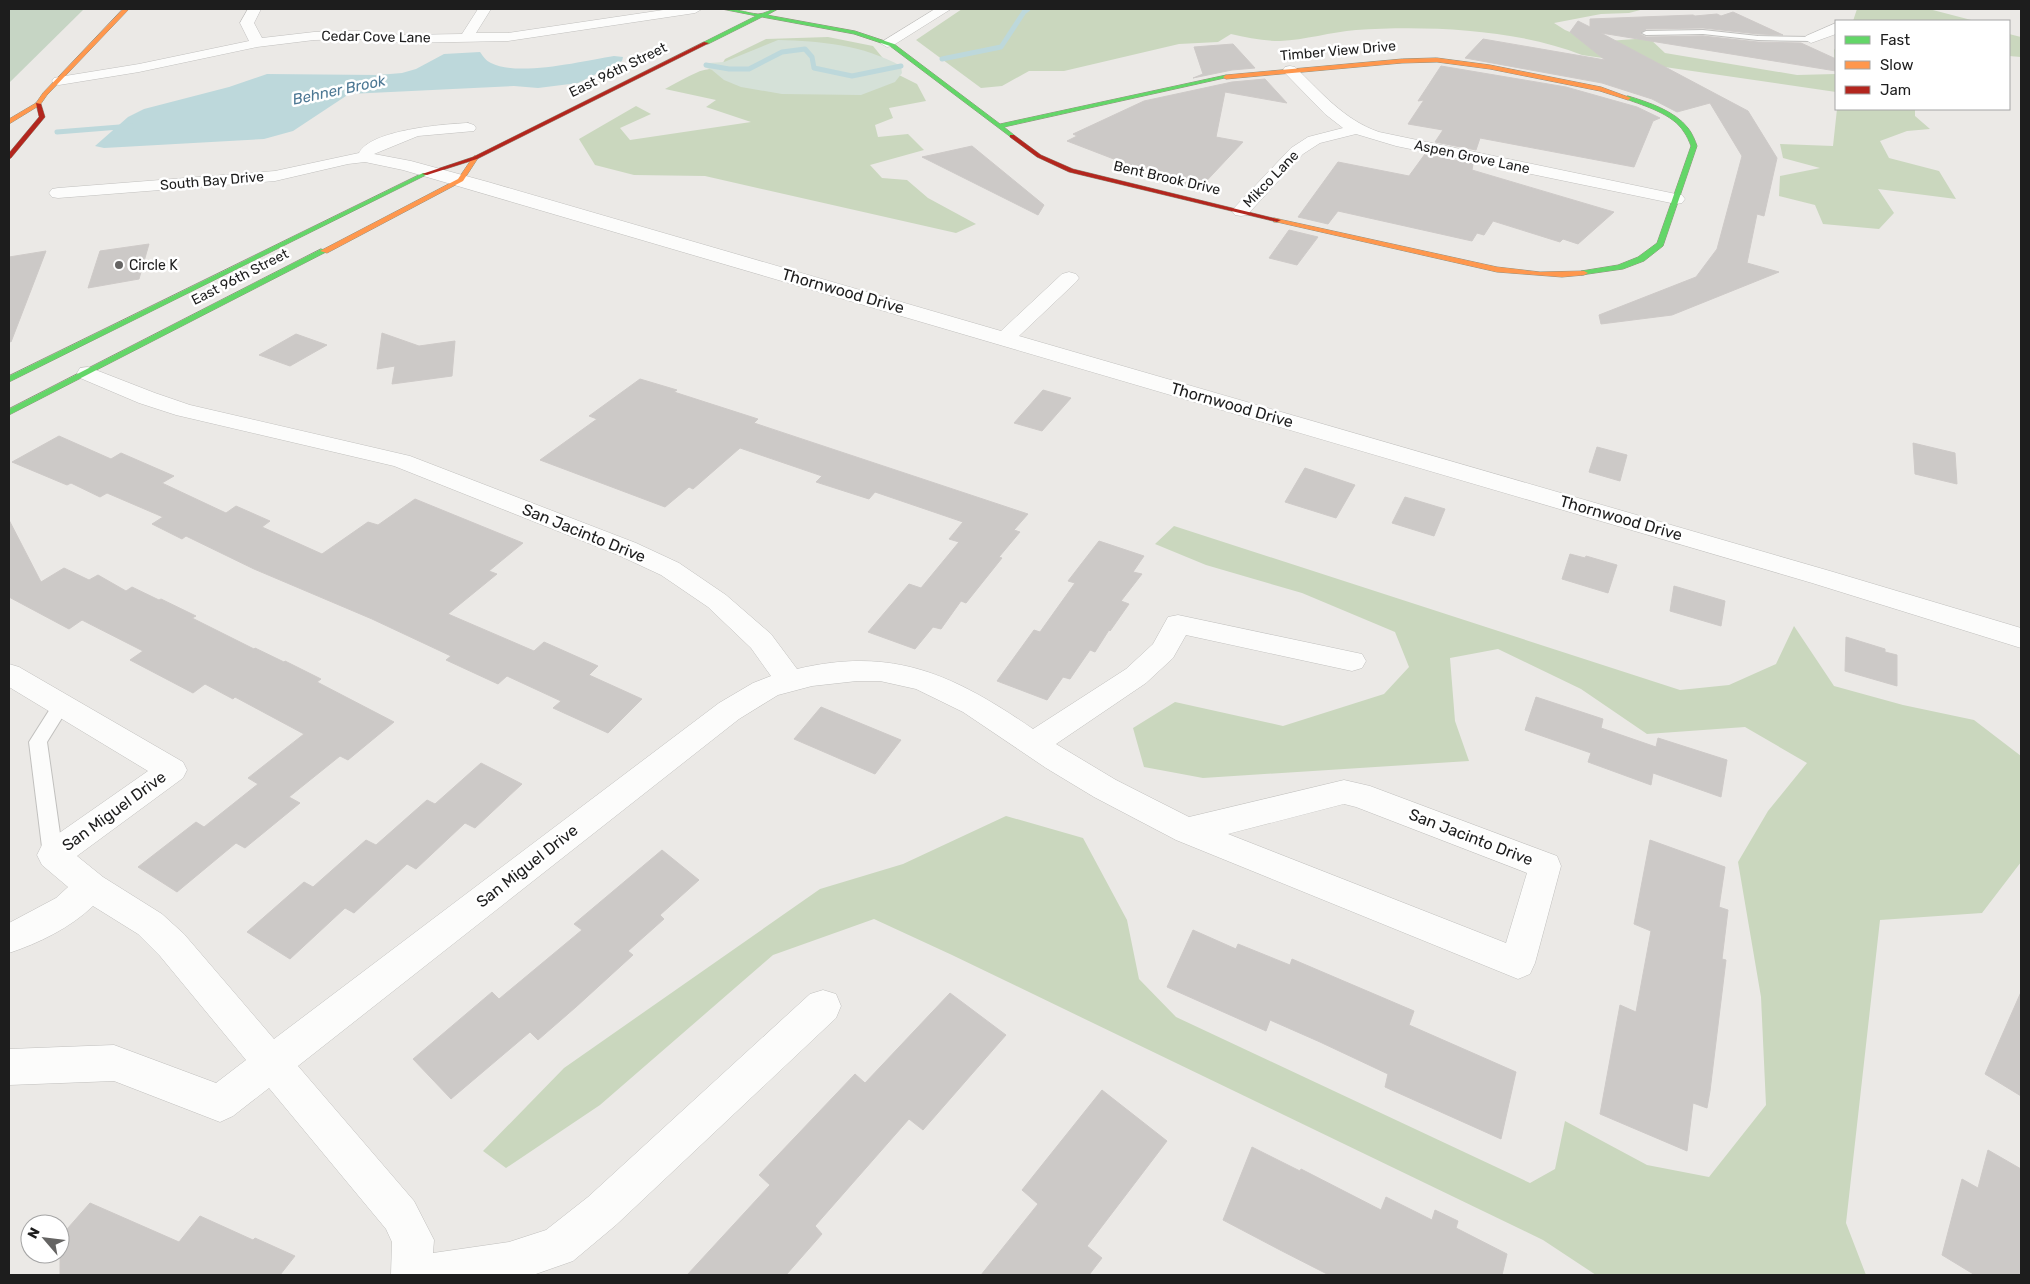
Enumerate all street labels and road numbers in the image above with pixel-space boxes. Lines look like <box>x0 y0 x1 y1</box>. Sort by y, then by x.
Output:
street label: Cedar Cove Lane <box>321 28 431 46</box>
street label: Timber View Drive <box>1279 37 1397 65</box>
street label: East 96th Street <box>566 39 670 101</box>
street label: Aspen Grove Lane <box>1413 136 1532 178</box>
street label: Mikco Lane <box>1240 147 1302 211</box>
street label: Bent Brook Drive <box>1112 157 1222 199</box>
street label: South Bay Drive <box>159 168 265 194</box>
street label: East 96th Street <box>189 245 292 309</box>
street label: Thornwood Drive <box>780 264 906 318</box>
street label: Thornwood Drive <box>1169 378 1295 432</box>
street label: Thornwood Drive <box>1558 491 1684 545</box>
street label: San Jacinto Drive <box>519 500 649 566</box>
street label: San Miguel Drive <box>58 767 170 855</box>
street label: San Jacinto Drive <box>1406 805 1536 869</box>
street label: San Miguel Drive <box>473 820 582 911</box>

